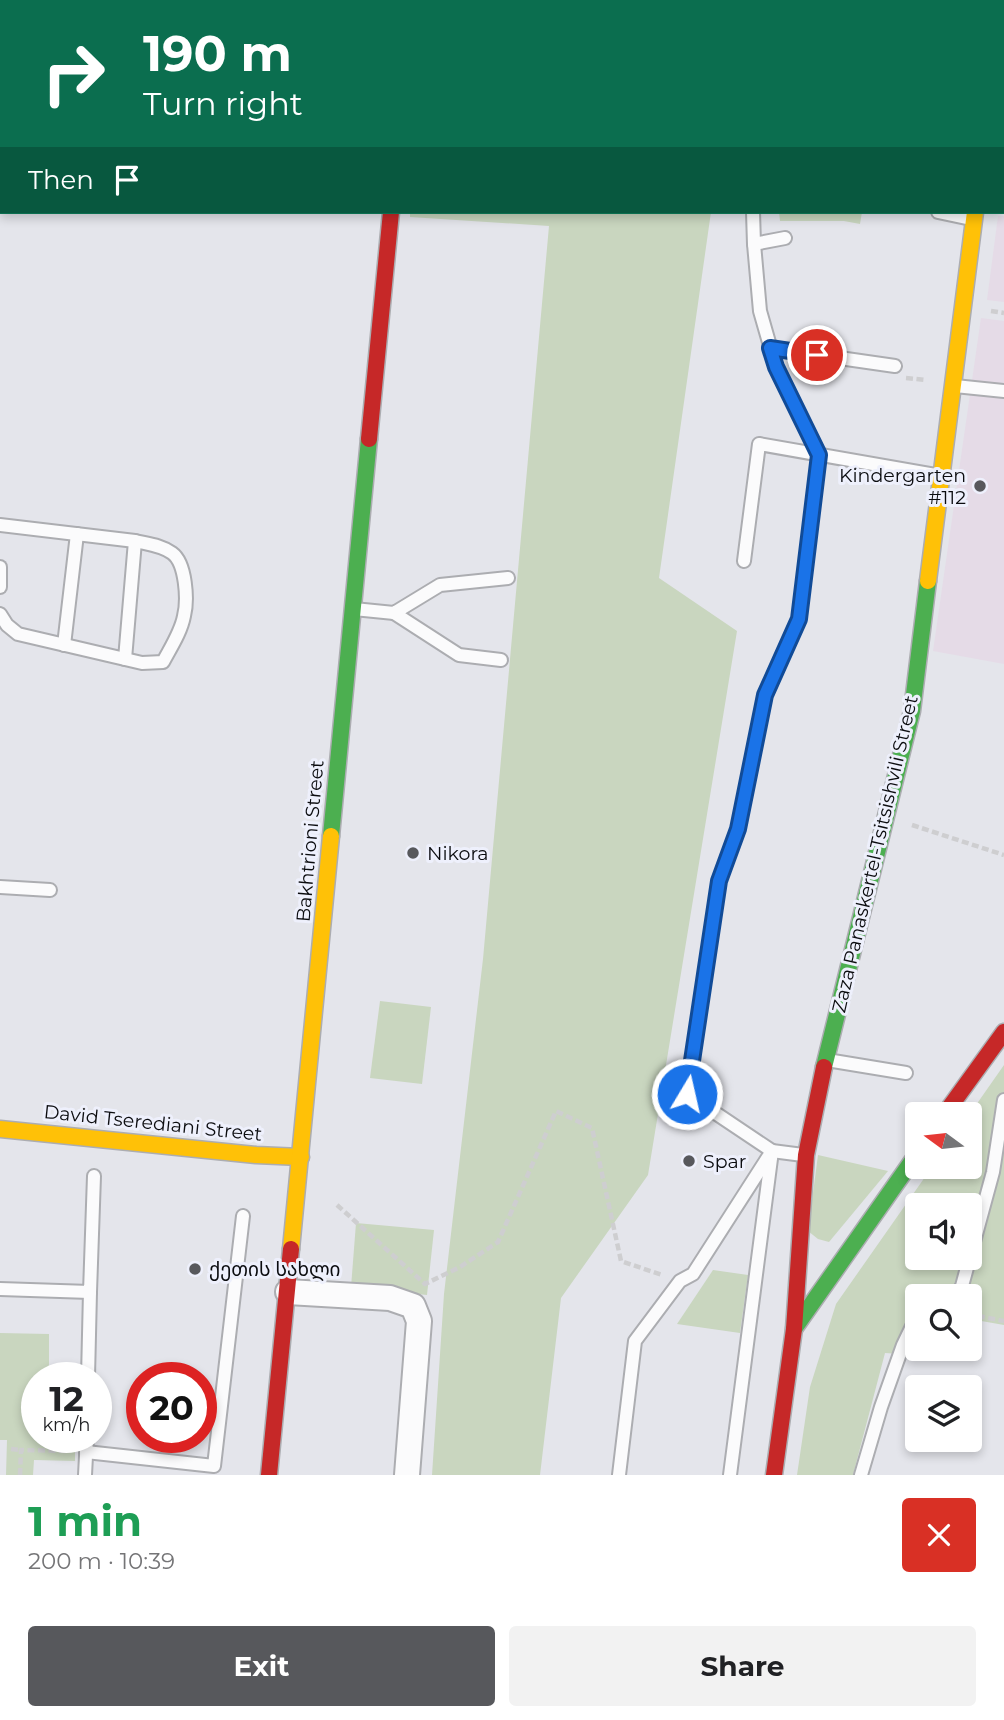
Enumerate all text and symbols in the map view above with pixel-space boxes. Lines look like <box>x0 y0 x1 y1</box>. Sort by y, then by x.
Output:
text: 190 m <box>143 24 292 83</box>
icon: right <box>28 28 119 119</box>
text: Turn right <box>143 84 303 123</box>
icon: arrive <box>108 161 146 199</box>
text: Then <box>28 164 94 196</box>
pin <box>787 325 847 385</box>
icon: arrive <box>798 336 836 374</box>
place label: Kindergarten #112 <box>839 464 966 509</box>
marker: Kindergarten #112 <box>972 478 988 494</box>
street label: Zaza Panaskertel-Tsitsishvili Street <box>827 693 923 1015</box>
street label: Bakhtrioni Street <box>291 759 329 923</box>
place label: Nikora <box>427 842 489 865</box>
marker: Nikora <box>405 845 421 861</box>
position arrow <box>650 1057 724 1131</box>
street label: David Tserediani Street <box>43 1100 264 1146</box>
north arrow <box>905 1102 982 1180</box>
map controls <box>905 1102 982 1452</box>
place label: Spar <box>703 1150 746 1173</box>
marker: Spar <box>681 1153 697 1169</box>
button: sound <box>905 1193 982 1270</box>
place label: ქეთის სახლი <box>209 1258 340 1282</box>
marker: ქეთის სახლი <box>187 1261 203 1277</box>
button: search <box>905 1284 982 1361</box>
speed limit sign: 20 <box>126 1362 217 1453</box>
button: layers <box>905 1375 982 1452</box>
text: 12 <box>49 1377 84 1420</box>
text: km/h <box>42 1414 91 1436</box>
text: 1 min <box>28 1495 142 1547</box>
button: close <box>902 1498 976 1572</box>
text: 200 m · 10:39 <box>28 1547 175 1575</box>
button: Exit <box>28 1626 495 1706</box>
button: Share <box>509 1626 976 1706</box>

